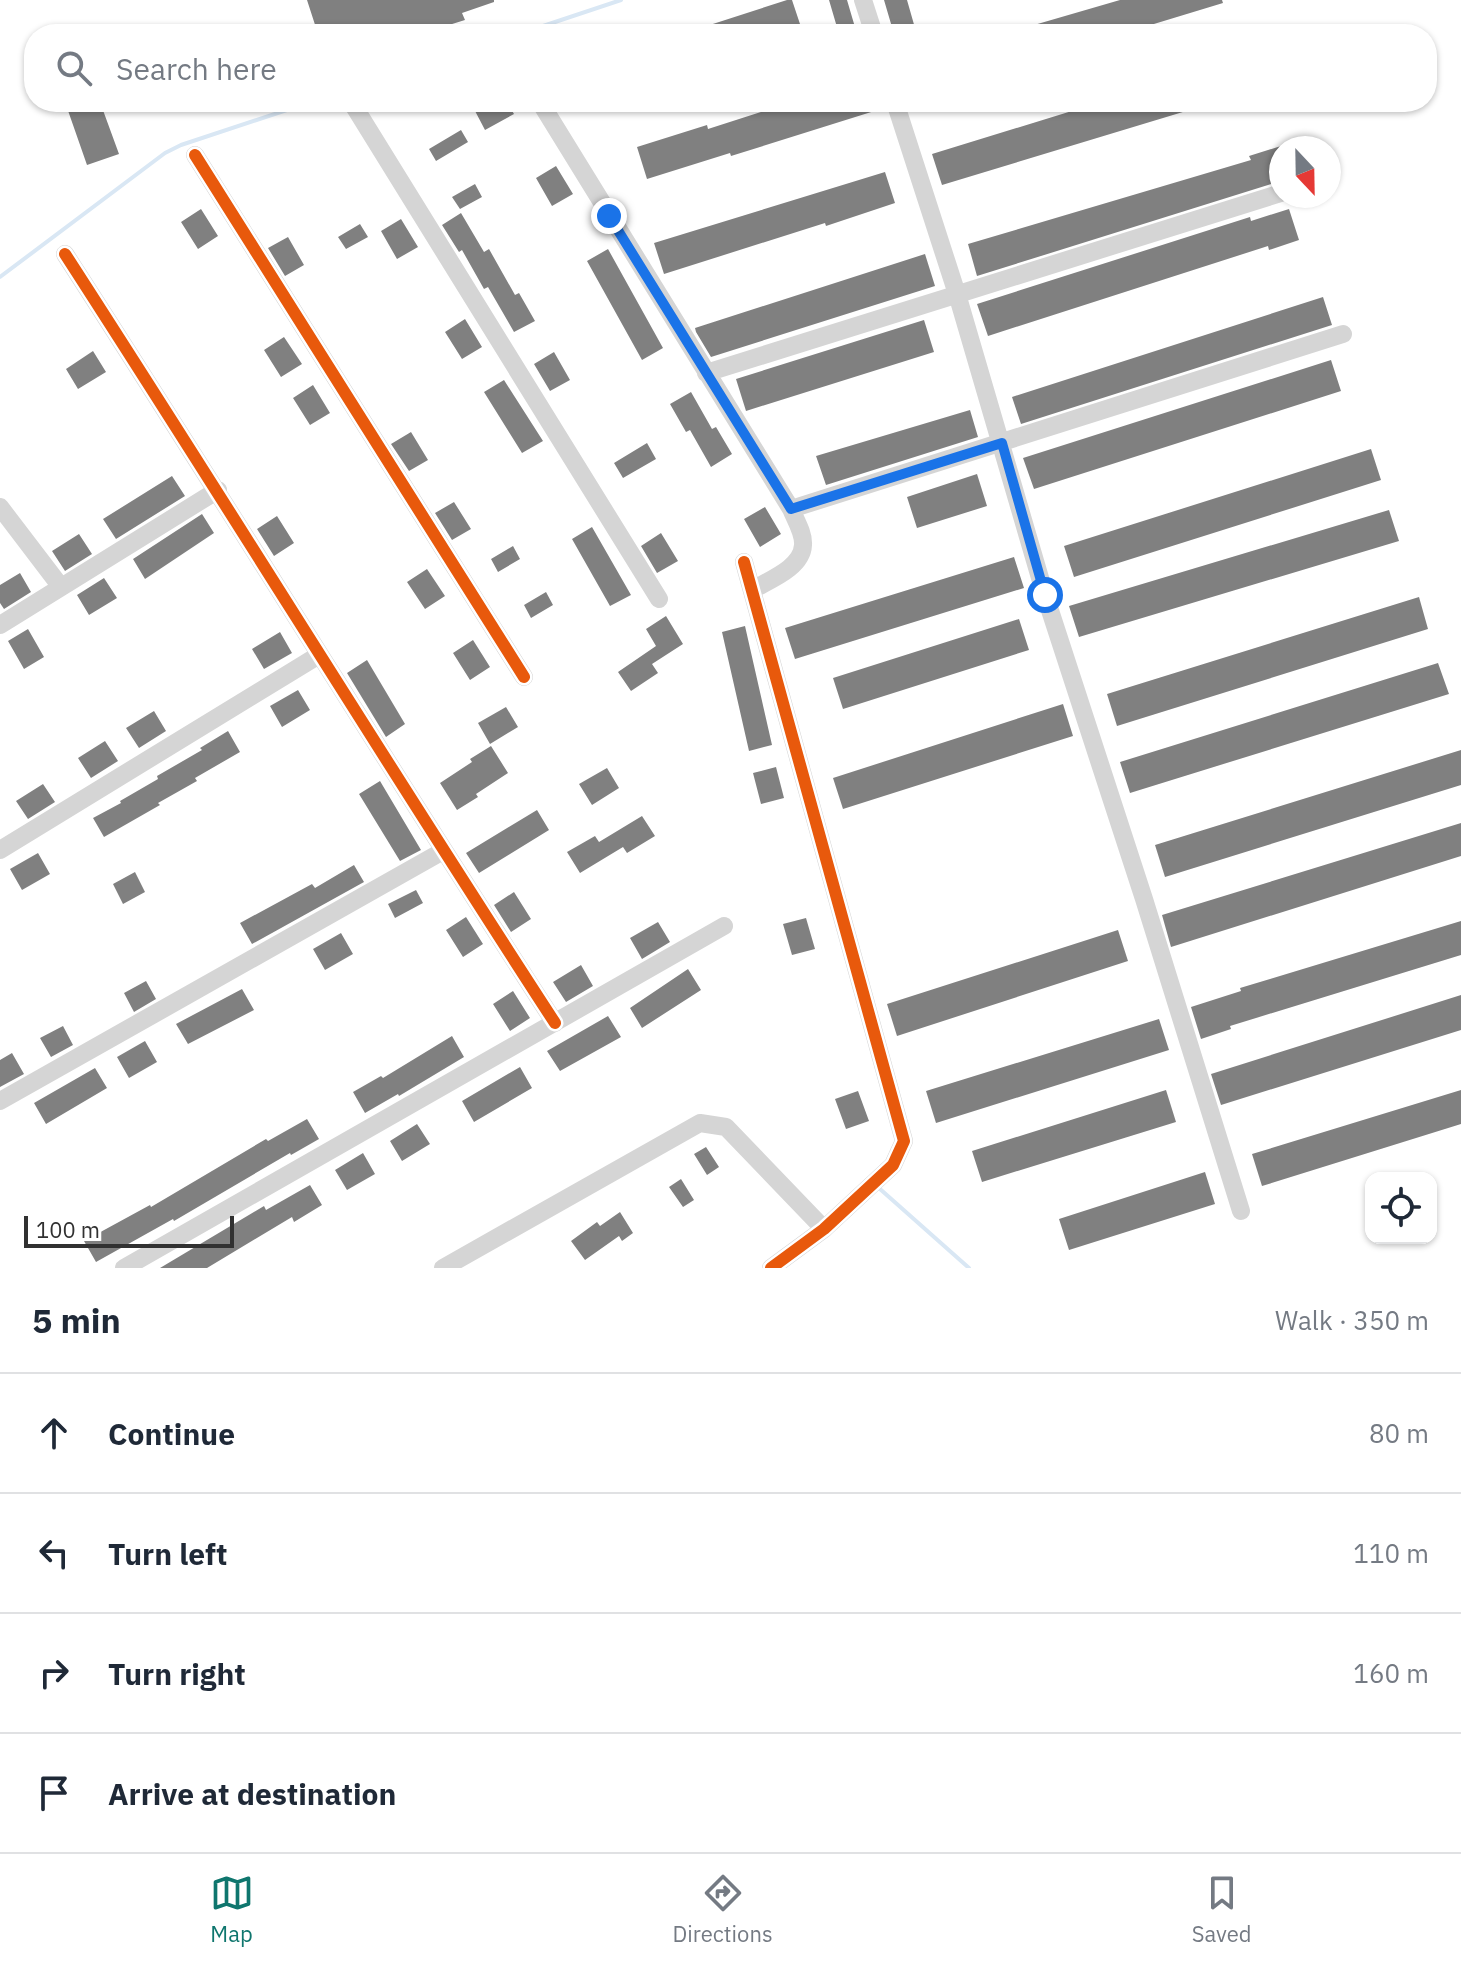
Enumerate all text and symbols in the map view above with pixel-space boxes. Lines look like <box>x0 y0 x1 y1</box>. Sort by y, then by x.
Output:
search box <box>24 24 1437 112</box>
icon: search <box>52 46 96 90</box>
text: Search here <box>116 49 277 88</box>
north arrow <box>1269 136 1341 208</box>
route end <box>591 198 627 234</box>
route start <box>1027 577 1063 613</box>
map controls <box>1365 1172 1437 1244</box>
button: locate <box>1365 1172 1437 1244</box>
scale bar <box>24 1212 234 1248</box>
text: 100 m <box>36 1215 100 1244</box>
text: 5 min <box>32 1298 121 1342</box>
text: Walk · 350 m <box>1275 1303 1429 1337</box>
icon: ahead <box>32 1411 76 1455</box>
text: Continue <box>108 1414 235 1453</box>
text: 80 m <box>1369 1416 1429 1450</box>
icon: left <box>32 1531 76 1575</box>
text: Turn left <box>108 1534 227 1573</box>
text: 110 m <box>1353 1536 1429 1570</box>
icon: right <box>32 1651 76 1695</box>
text: Turn right <box>108 1654 246 1693</box>
text: 160 m <box>1353 1656 1429 1690</box>
icon: arrive <box>32 1771 76 1815</box>
text: Arrive at destination <box>108 1774 396 1813</box>
tab: Map <box>210 1871 254 1948</box>
tab: Directions <box>673 1871 773 1948</box>
tab: Saved <box>1192 1871 1251 1948</box>

